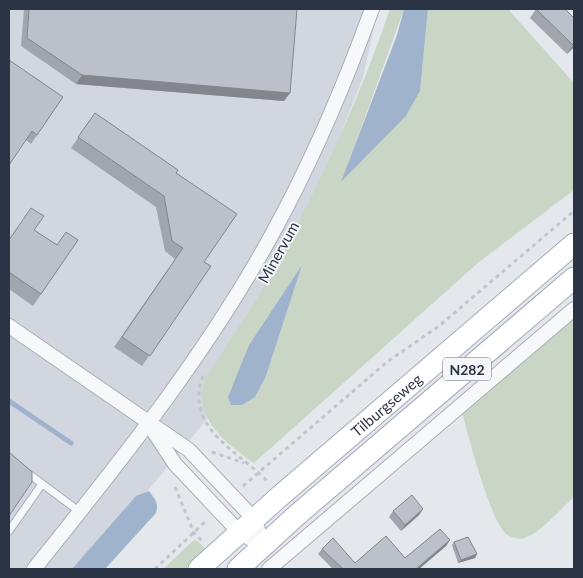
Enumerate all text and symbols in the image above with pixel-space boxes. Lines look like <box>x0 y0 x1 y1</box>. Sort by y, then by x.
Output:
street label: Minervum <box>254 218 302 286</box>
road number: N282 <box>443 358 491 380</box>
street label: Tilburgseweg <box>347 369 426 440</box>

